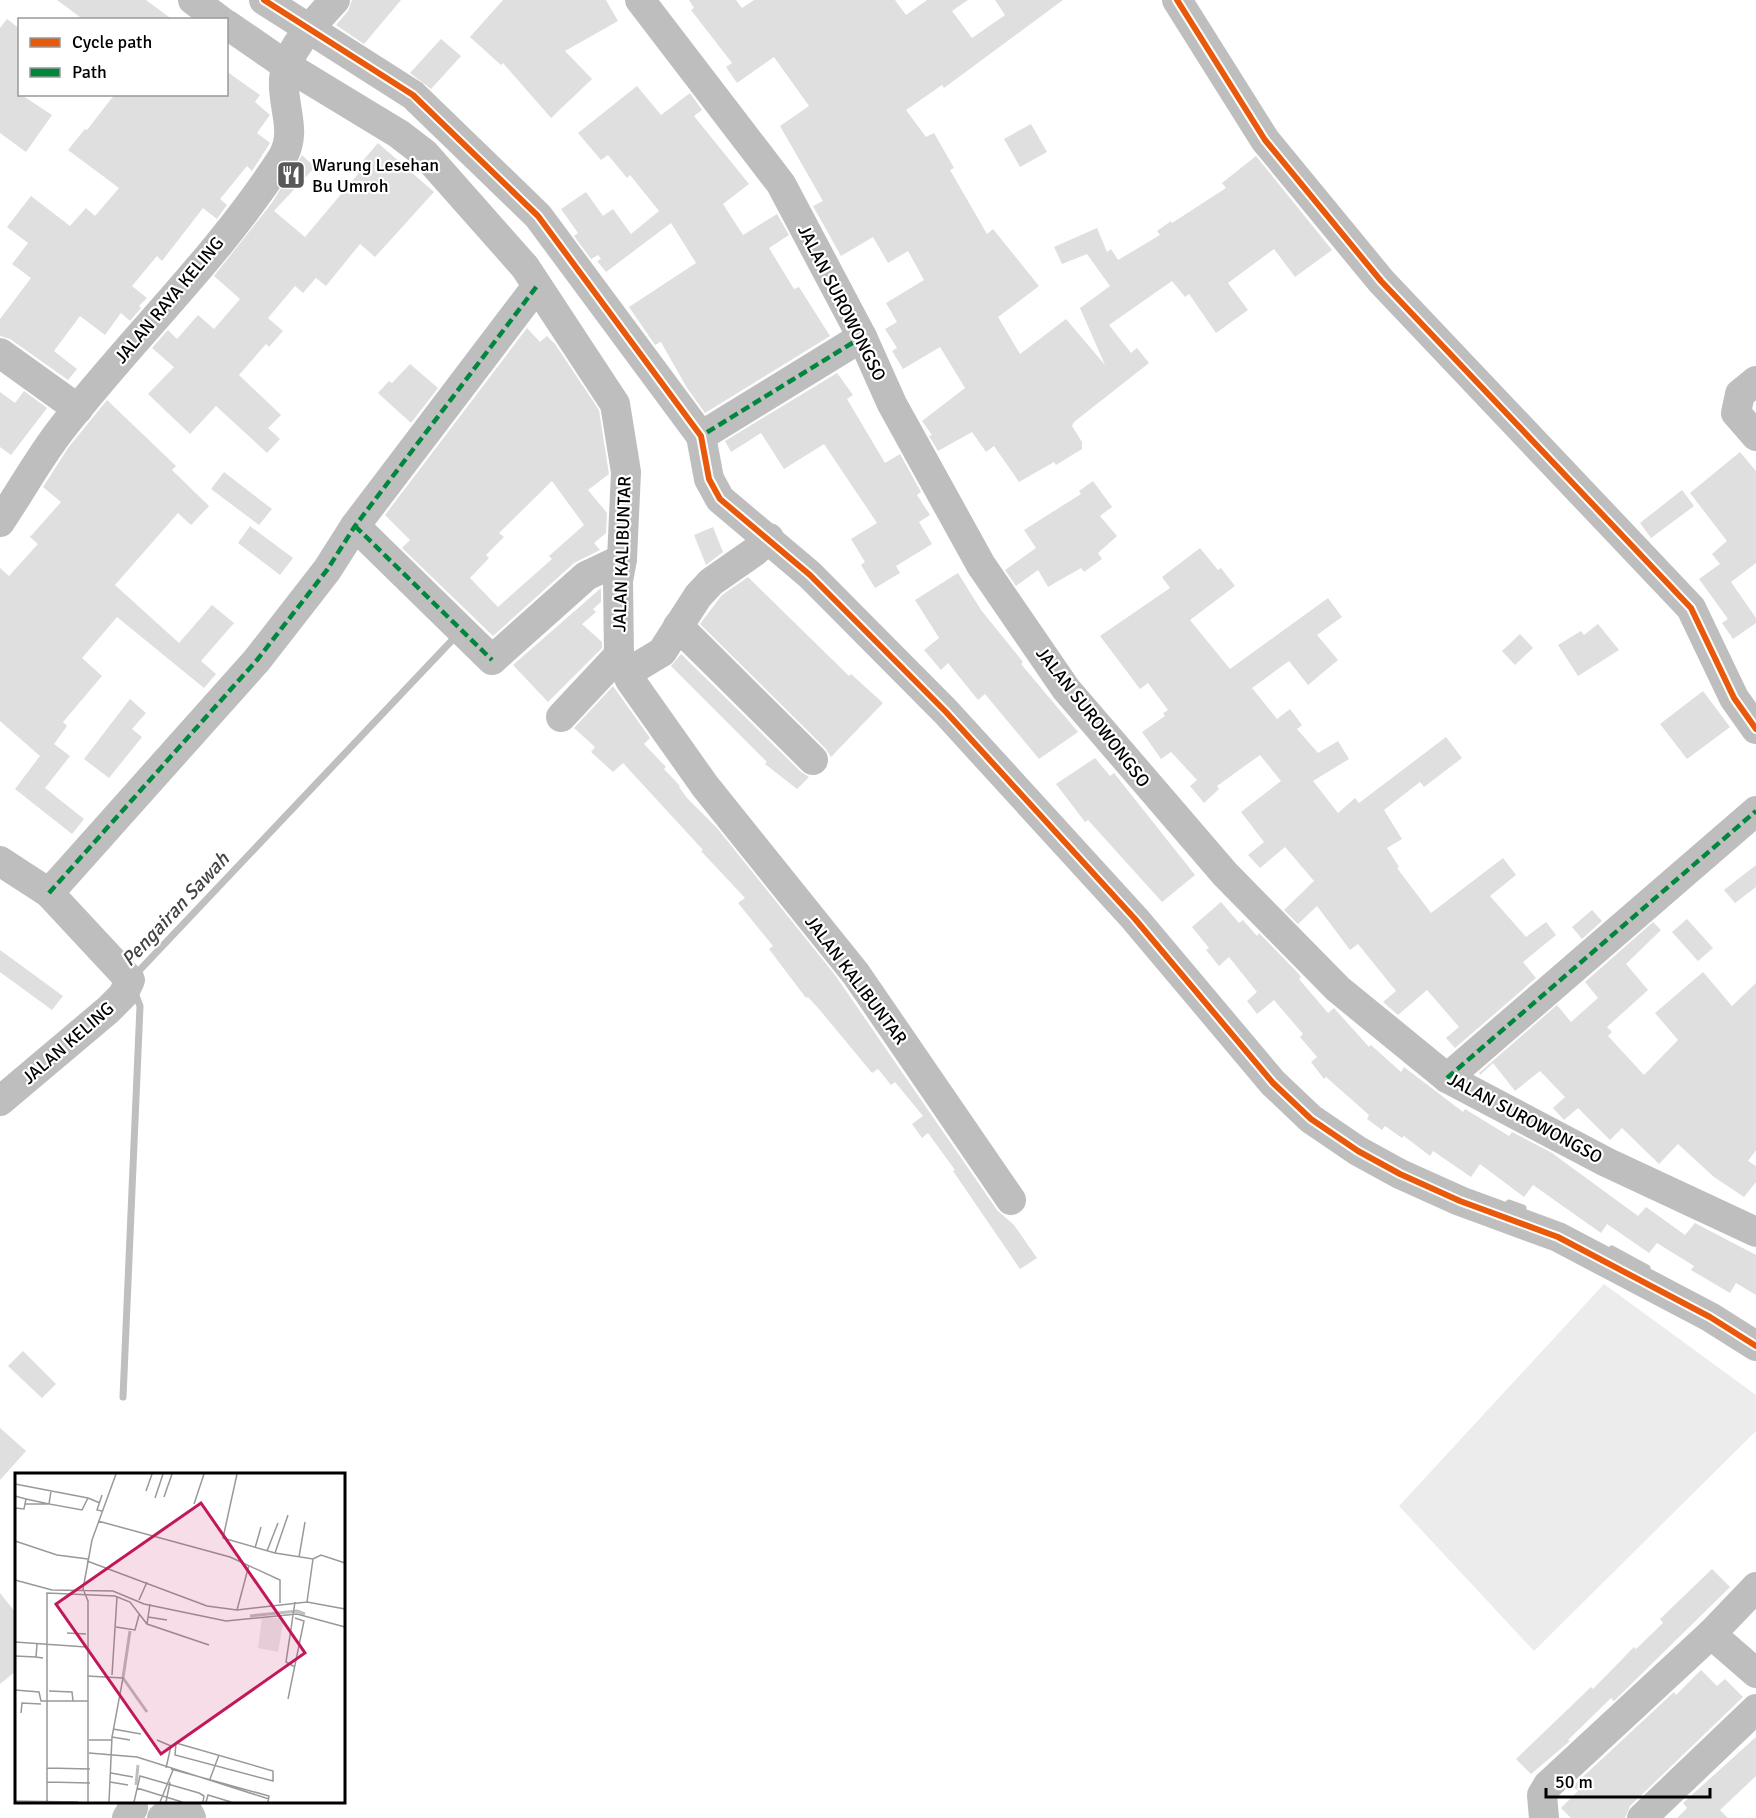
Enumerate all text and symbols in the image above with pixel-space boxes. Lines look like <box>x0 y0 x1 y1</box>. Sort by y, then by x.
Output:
legend <box>18 18 228 96</box>
text: Cycle path <box>72 31 152 53</box>
text: Path <box>72 61 107 83</box>
place label: Warung Lesehan Bu Umroh <box>312 154 439 197</box>
restaurant icon: Warung Lesehan Bu Umroh <box>275 159 307 191</box>
street label: JALAN SUROWONGSO <box>793 221 891 385</box>
street label: JALAN RAYA KELING <box>110 232 228 368</box>
street label: JALAN KALIBUNTAR <box>608 475 636 632</box>
street label: JALAN SUROWONGSO <box>1031 642 1155 792</box>
water label: Pengairan Sawah <box>116 846 235 972</box>
street label: JALAN KALIBUNTAR <box>800 911 912 1049</box>
street label: JALAN KELING <box>18 997 118 1089</box>
street label: JALAN SUROWONGSO <box>1444 1068 1606 1168</box>
inset map <box>15 1473 345 1803</box>
scale bar <box>1546 1761 1710 1799</box>
text: 50 m <box>1555 1771 1593 1793</box>

